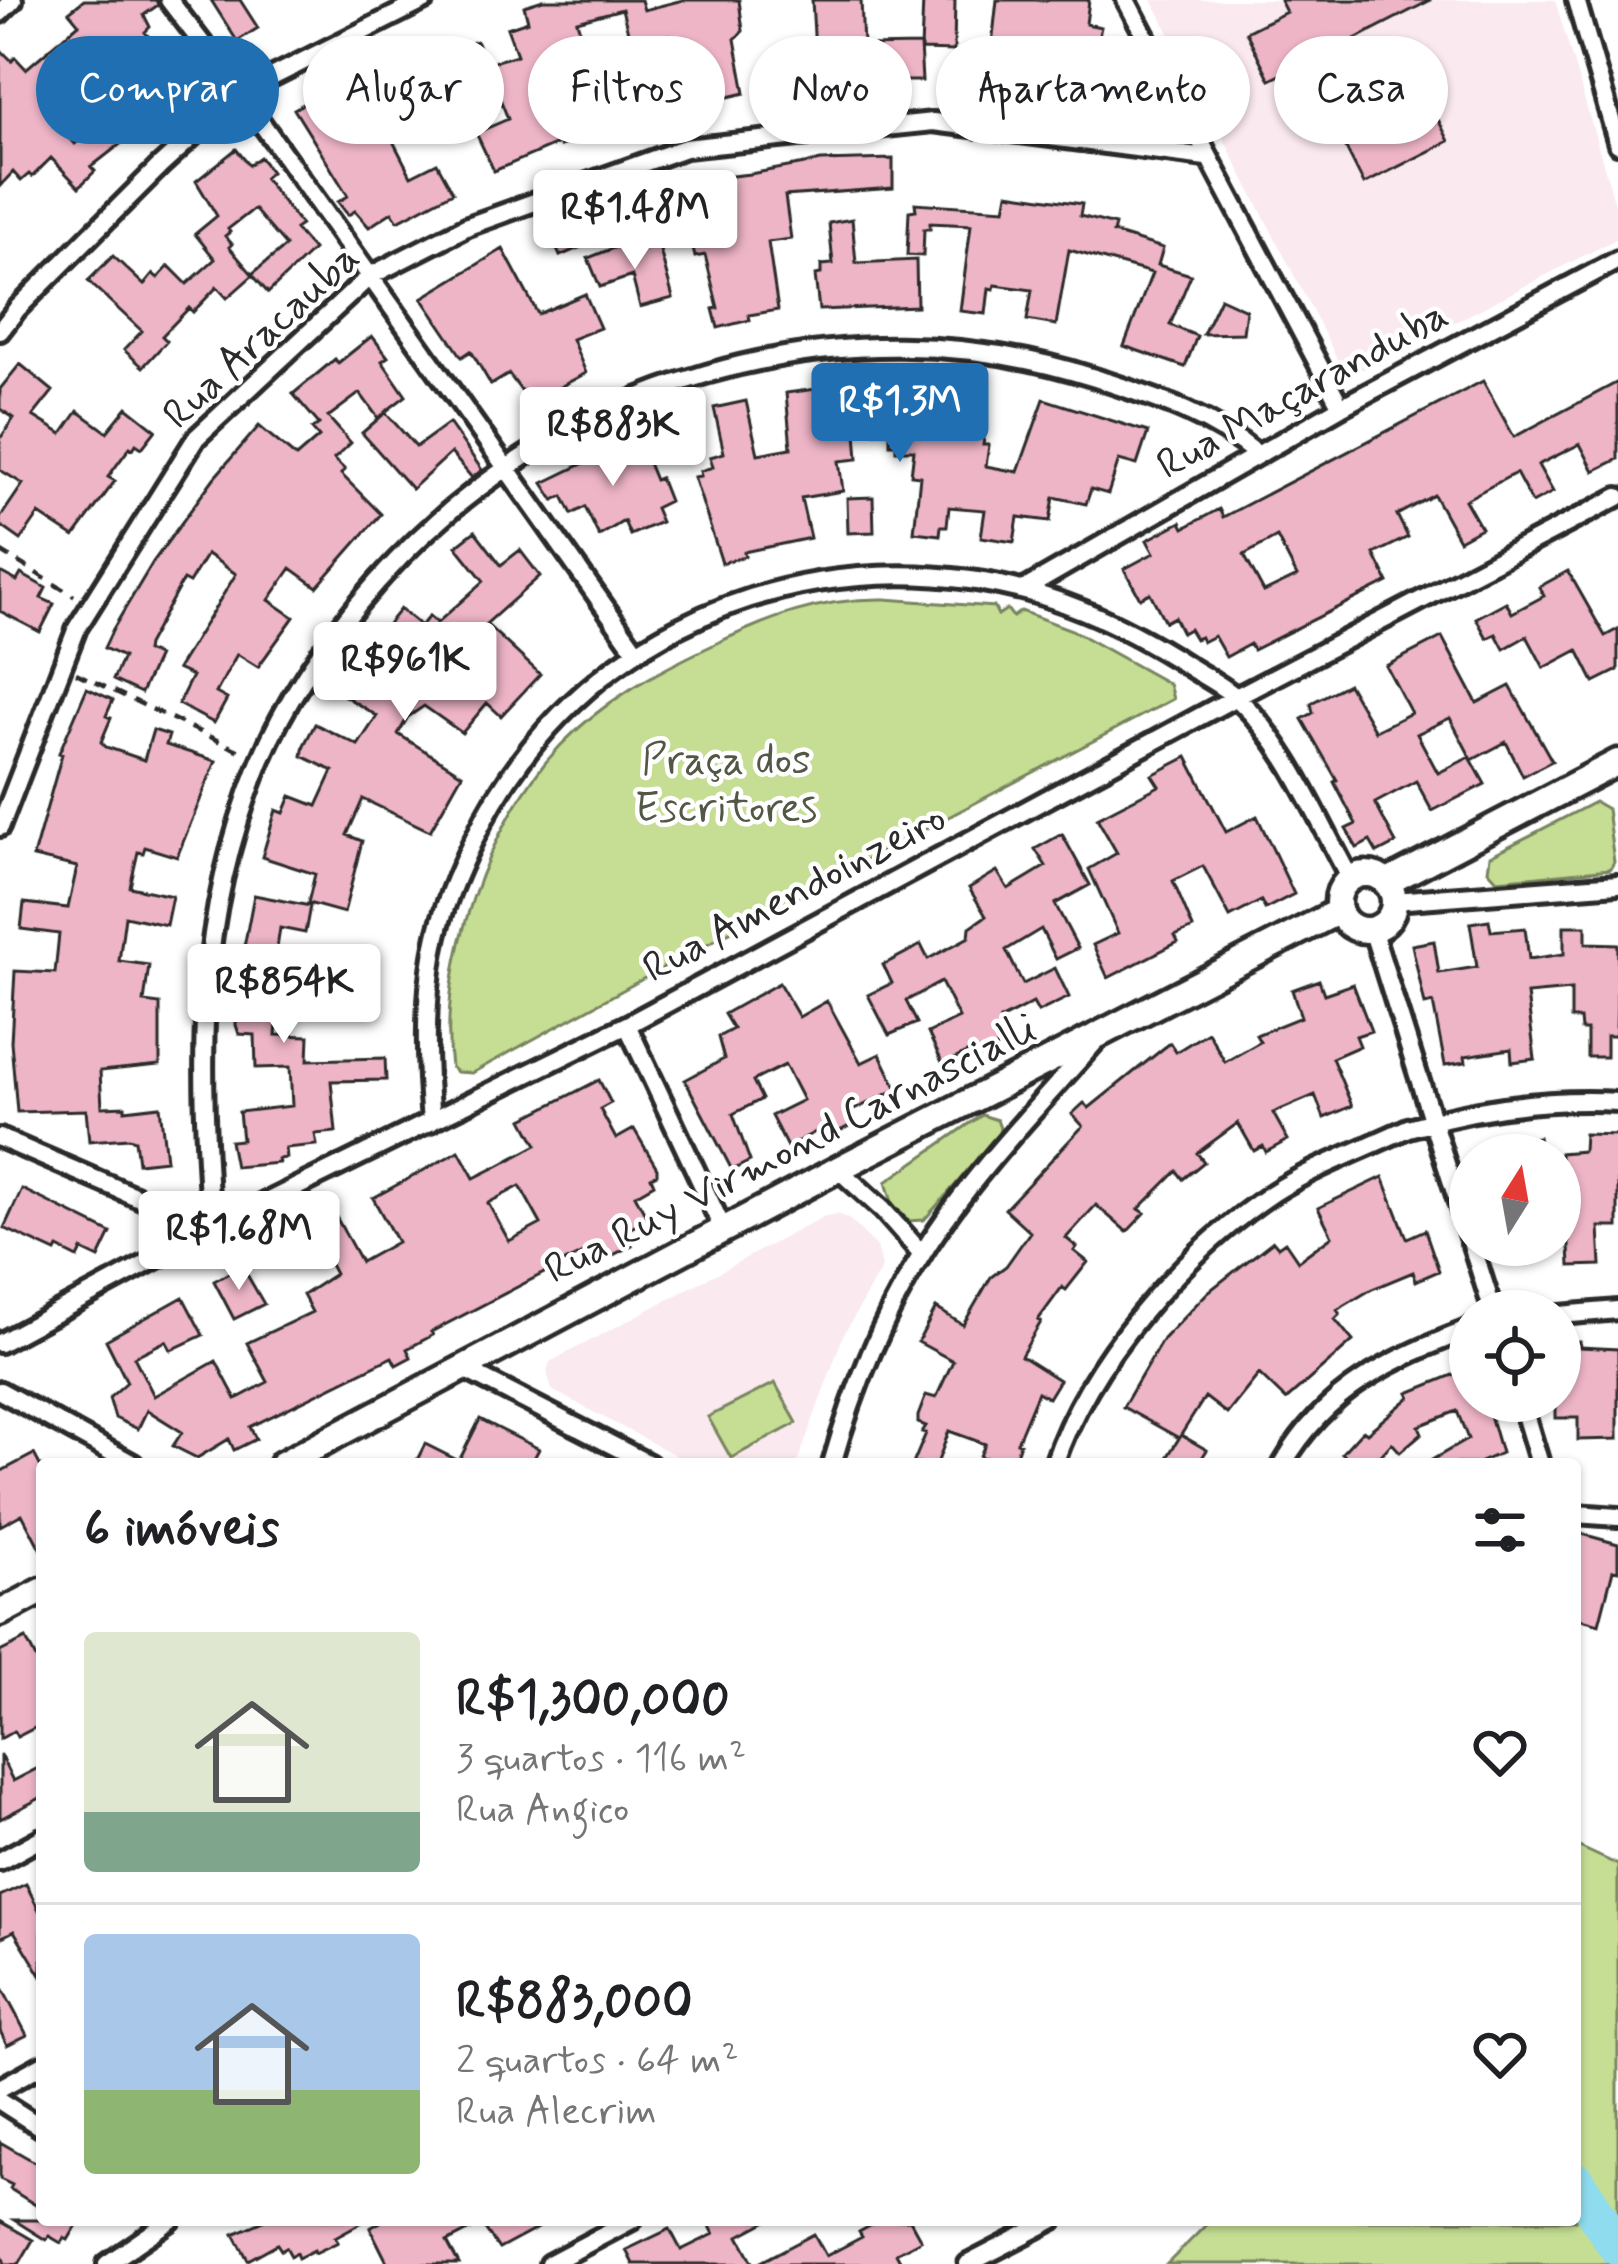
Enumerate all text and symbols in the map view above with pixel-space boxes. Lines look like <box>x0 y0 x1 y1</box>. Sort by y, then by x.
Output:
chip: Comprar <box>36 36 279 144</box>
chip: Alugar <box>303 36 504 144</box>
chip: Filtros <box>528 36 725 144</box>
chip: Novo <box>749 36 912 144</box>
chip: Apartamento <box>936 36 1250 144</box>
chip: Casa <box>1274 36 1448 144</box>
pin: R$1.48M <box>524 170 746 272</box>
text: R$1.48M <box>560 183 710 234</box>
street label: Rua Aracauba <box>152 232 372 442</box>
street label: Rua Maçaranduba <box>1148 288 1458 494</box>
pin: R$1.3M <box>802 363 998 465</box>
text: R$1.3M <box>838 376 962 427</box>
pin: R$883K <box>515 387 711 489</box>
text: R$883K <box>547 400 679 451</box>
pin: R$961K <box>307 622 503 724</box>
text: R$961K <box>340 635 470 686</box>
park label: Praça dos Escritores <box>635 734 817 837</box>
street label: Rua Amendoinzeiro <box>634 791 956 997</box>
pin: R$854K <box>186 944 382 1046</box>
text: R$854K <box>215 957 353 1008</box>
street label: Rua Ruy Virmond Carnascialli <box>536 1002 1046 1298</box>
north arrow <box>1449 1134 1581 1266</box>
map controls <box>1449 1134 1581 1422</box>
pin: R$1.68M <box>128 1191 350 1293</box>
text: R$1.68M <box>166 1204 312 1255</box>
button: locate <box>1449 1290 1581 1422</box>
text: 6 imóveis <box>84 1497 279 1563</box>
icon: filters <box>1467 1497 1533 1563</box>
text: R$1,300,000 <box>456 1668 730 1734</box>
icon: home <box>180 1680 324 1824</box>
icon: heart <box>1467 1719 1533 1785</box>
text: 3 quartos · 116 m² <box>456 1734 746 1785</box>
text: Rua Angico <box>456 1785 629 1836</box>
text: R$883,000 <box>456 1970 693 2036</box>
icon: home <box>180 1982 324 2126</box>
icon: heart <box>1467 2021 1533 2087</box>
text: 2 quartos · 64 m² <box>456 2036 739 2087</box>
text: Rua Alecrim <box>456 2087 656 2138</box>

